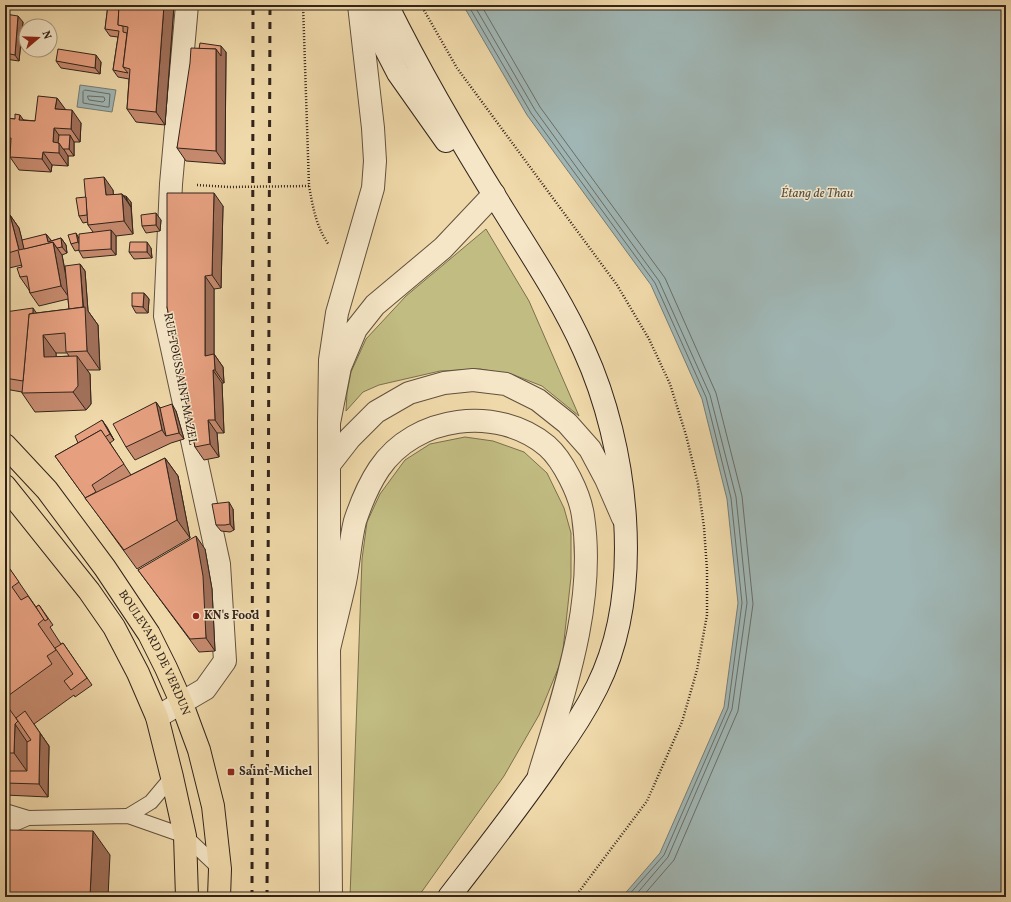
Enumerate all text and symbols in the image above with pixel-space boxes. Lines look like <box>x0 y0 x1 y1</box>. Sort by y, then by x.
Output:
north arrow <box>18 18 58 58</box>
text: N <box>38 29 54 41</box>
water label: Étang de Thau <box>781 185 854 203</box>
street label: RUE TOUSSAINT MAZEL <box>159 312 201 447</box>
street label: BOULEVARD DE VERDUN <box>114 587 194 718</box>
place label: KN's Food <box>204 608 260 624</box>
marker: KN's Food <box>191 611 201 621</box>
place label: Saint-Michel <box>239 764 312 780</box>
marker: Saint-Michel <box>226 767 236 777</box>

